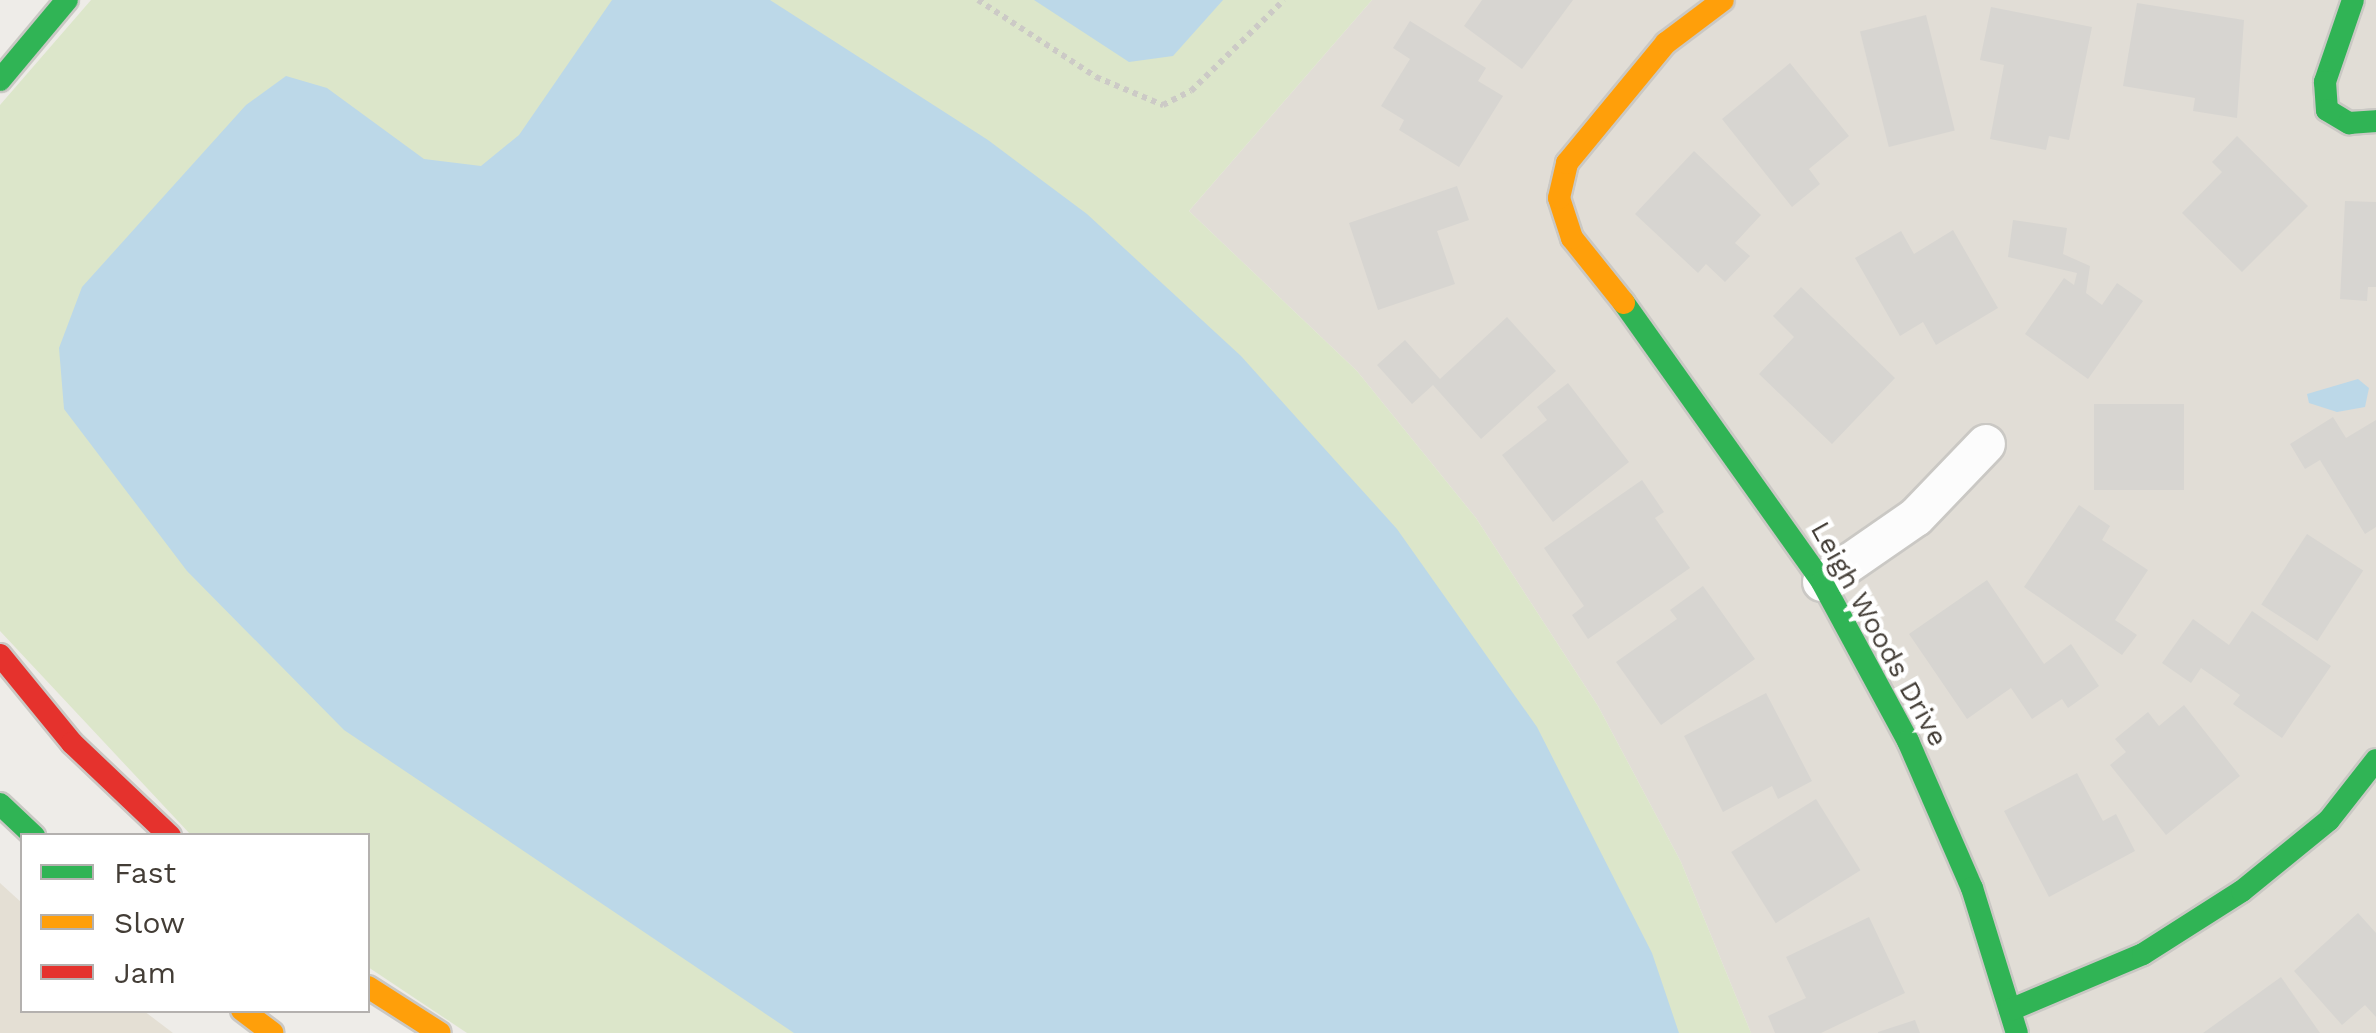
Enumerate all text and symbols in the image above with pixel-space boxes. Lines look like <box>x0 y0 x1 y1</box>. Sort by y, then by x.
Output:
street label: Leigh Woods Drive <box>1803 515 1955 753</box>
legend <box>20 833 370 1013</box>
text: Fast <box>114 855 176 890</box>
text: Slow <box>114 905 185 940</box>
text: Jam <box>114 955 176 990</box>

